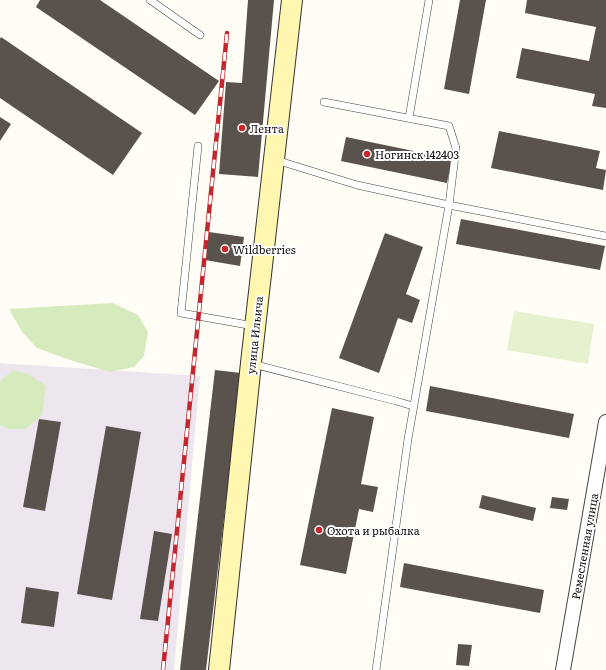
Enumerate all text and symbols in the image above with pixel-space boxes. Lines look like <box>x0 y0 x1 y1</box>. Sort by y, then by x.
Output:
place label: Лента <box>250 120 284 136</box>
marker: Лента <box>237 123 247 133</box>
place label: Ногинск 142403 <box>375 146 459 162</box>
marker: Ногинск 142403 <box>362 149 372 159</box>
place label: Wildberries <box>233 241 296 257</box>
marker: Wildberries <box>220 244 230 254</box>
street label: улица Ильича <box>242 295 266 375</box>
street label: Ремесленная улица <box>567 491 601 600</box>
place label: Охота и рыбалка <box>327 522 420 538</box>
marker: Охота и рыбалка <box>314 525 324 535</box>

